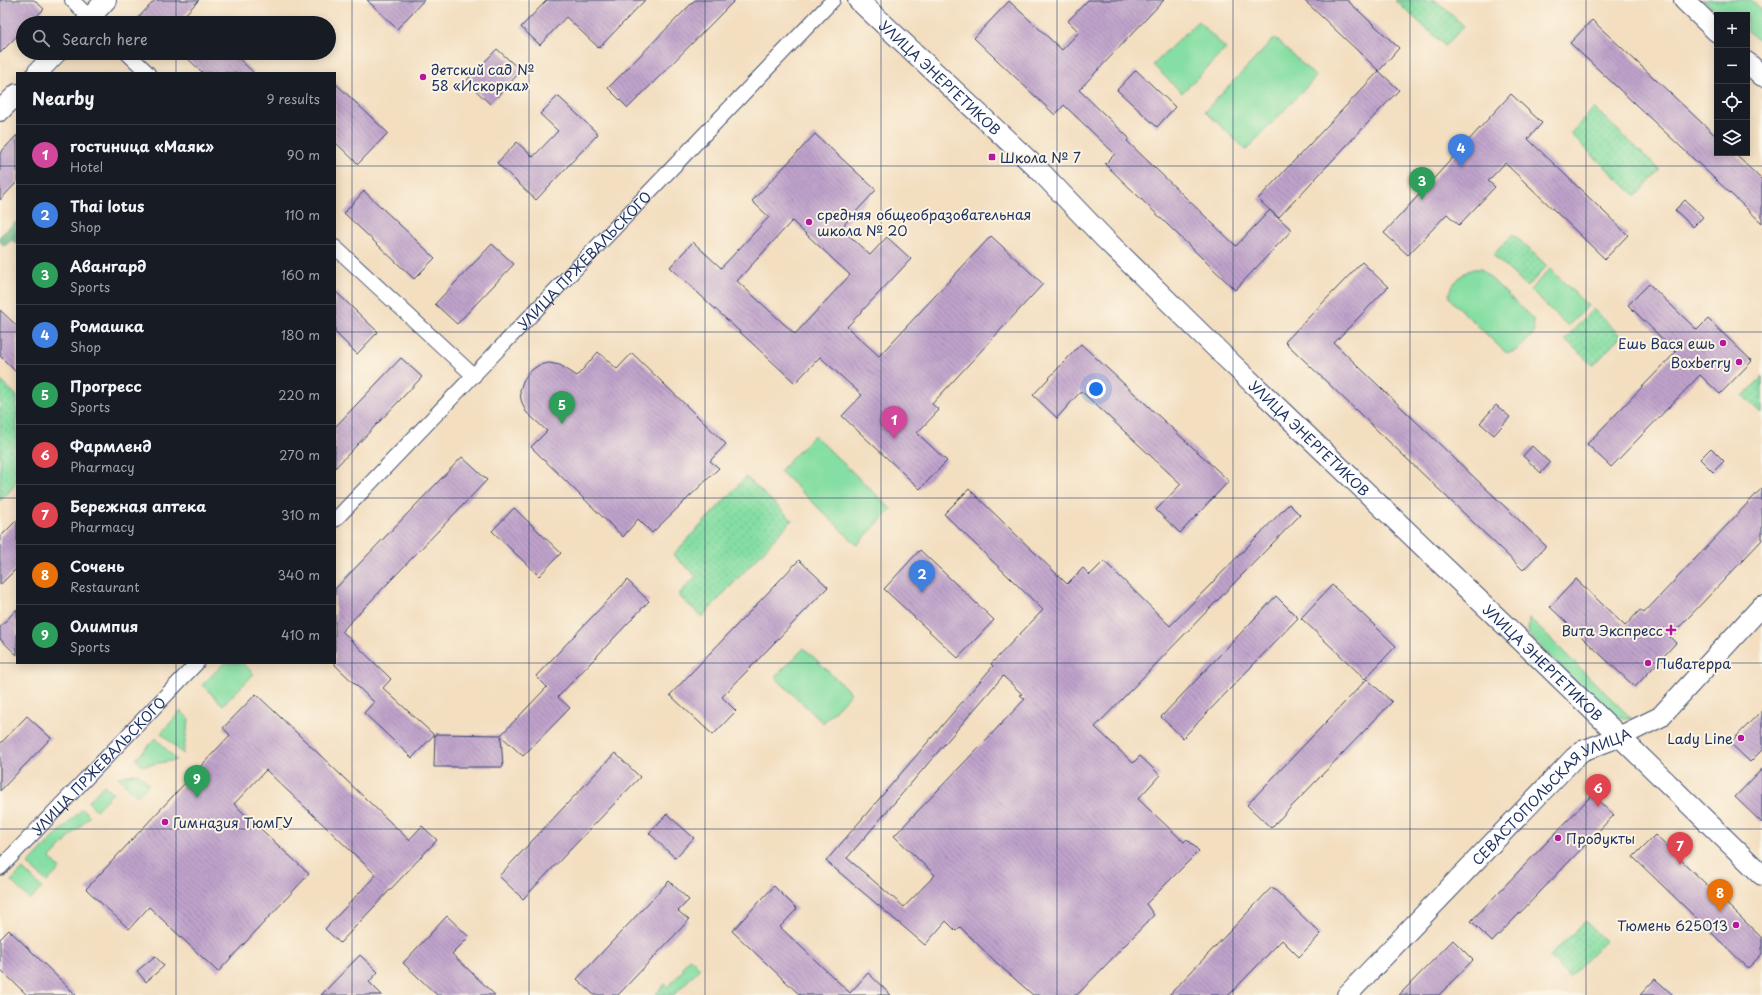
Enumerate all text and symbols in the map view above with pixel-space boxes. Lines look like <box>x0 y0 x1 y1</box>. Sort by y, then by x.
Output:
map controls <box>1714 12 1750 156</box>
button: + <box>1714 12 1750 48</box>
street label: УЛИЦА ЭНЕРГЕТИКОВ <box>875 15 1006 140</box>
search box <box>16 16 336 60</box>
icon: search <box>30 27 52 49</box>
text: Search here <box>62 27 148 50</box>
button: − <box>1714 48 1750 84</box>
place label: детский сад № 58 «Искорка» <box>431 59 534 96</box>
marker: детский сад № 58 «Искорка» <box>418 72 428 82</box>
button: locate <box>1714 84 1750 120</box>
text: Nearby <box>32 85 94 111</box>
text: 9 results <box>266 89 320 108</box>
button: layers <box>1714 120 1750 156</box>
text: гостиница «Маяк» <box>70 134 214 157</box>
pin: 4 <box>1448 134 1474 167</box>
text: 1 <box>42 145 48 164</box>
text: 90 m <box>287 145 320 164</box>
place label: Школа № 7 <box>1000 147 1081 168</box>
marker: Школа № 7 <box>987 152 997 162</box>
text: Hotel <box>70 157 103 176</box>
pin: 3 <box>1409 167 1435 200</box>
street label: УЛИЦА ПРЖЕВАЛЬСКОГО <box>512 186 656 334</box>
text: Thai lotus <box>70 194 144 217</box>
place label: средняя общеобразовательная школа № 20 <box>817 204 1031 241</box>
text: 2 <box>40 205 50 224</box>
text: 110 m <box>285 205 320 224</box>
text: Shop <box>70 217 101 236</box>
marker: средняя общеобразовательная школа № 20 <box>804 217 814 227</box>
text: Авангард <box>70 254 146 277</box>
text: 3 <box>41 265 49 284</box>
text: 160 m <box>281 265 320 284</box>
text: Sports <box>70 277 110 296</box>
text: Ромашка <box>70 314 144 337</box>
text: 4 <box>41 325 49 344</box>
text: 180 m <box>281 325 320 344</box>
place label: Ешь Вася ешь <box>1618 333 1715 354</box>
text: Shop <box>70 337 101 356</box>
marker: Ешь Вася ешь <box>1718 338 1728 348</box>
place label: Boxberry <box>1671 352 1731 373</box>
marker: Boxberry <box>1734 357 1744 367</box>
text: Прогресс <box>70 374 142 397</box>
street label: УЛИЦА ЭНЕРГЕТИКОВ <box>1245 375 1374 501</box>
your location <box>1086 379 1106 399</box>
text: 5 <box>41 385 49 404</box>
text: 220 m <box>278 385 320 404</box>
pin: 5 <box>549 391 575 424</box>
text: Sports <box>70 397 110 416</box>
pin: 1 <box>881 406 907 439</box>
text: Фармленд <box>70 434 152 457</box>
text: 6 <box>40 445 50 464</box>
text: 270 m <box>279 445 320 464</box>
text: Pharmacy <box>70 457 135 476</box>
text: Бережная аптека <box>70 494 206 517</box>
text: 7 <box>41 505 49 524</box>
text: 310 m <box>281 505 320 524</box>
text: Pharmacy <box>70 517 135 536</box>
text: Сочень <box>70 554 124 577</box>
pin: 2 <box>909 560 935 593</box>
text: 8 <box>41 565 49 584</box>
text: 340 m <box>277 565 320 584</box>
text: Restaurant <box>70 577 140 596</box>
street label: УЛИЦА ЭНЕРГЕТИКОВ <box>1479 599 1608 725</box>
text: Олимпия <box>70 614 138 637</box>
place label: Вита Экспресс <box>1561 620 1663 641</box>
text: 9 <box>41 625 49 644</box>
text: 410 m <box>281 625 320 644</box>
marker: Вита Экспресс <box>1666 625 1676 635</box>
text: Sports <box>70 637 110 656</box>
place label: Пиватерра <box>1656 653 1731 674</box>
marker: Пиватерра <box>1643 658 1653 668</box>
street label: УЛИЦА ПРЖЕВАЛЬСКОГО <box>27 692 170 840</box>
street label: СЕВАСТОПОЛЬСКАЯ УЛИЦА <box>1466 722 1635 870</box>
place label: Lady Line <box>1667 728 1733 749</box>
marker: Lady Line <box>1736 733 1746 743</box>
pin: 9 <box>184 765 210 798</box>
pin: 6 <box>1585 774 1611 807</box>
place label: Гимназия ТюмГУ <box>173 812 292 833</box>
marker: Гимназия ТюмГУ <box>160 817 170 827</box>
place label: Продукты <box>1566 828 1635 849</box>
pin: 7 <box>1667 832 1693 865</box>
marker: Продукты <box>1553 833 1563 843</box>
pin: 8 <box>1707 879 1733 912</box>
place label: Тюмень 625013 <box>1617 915 1728 936</box>
marker: Тюмень 625013 <box>1731 920 1741 930</box>

